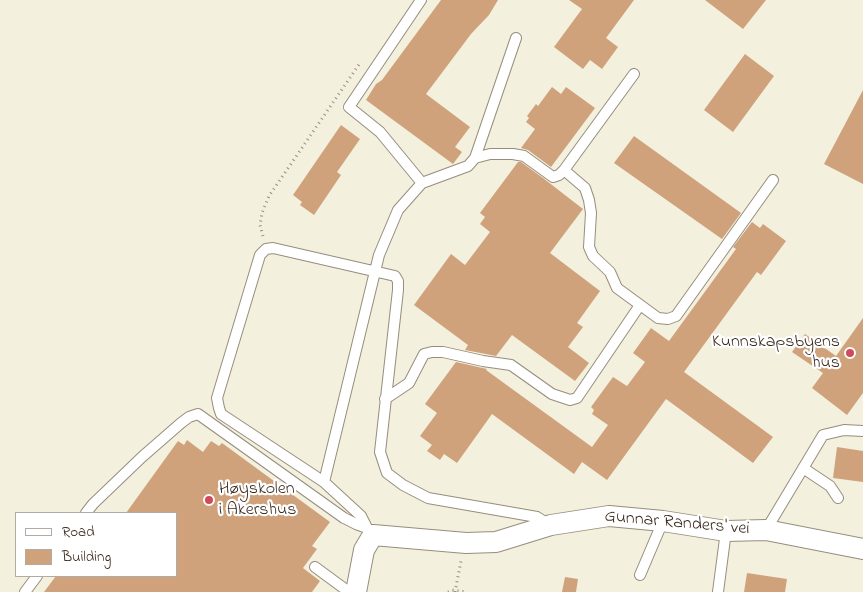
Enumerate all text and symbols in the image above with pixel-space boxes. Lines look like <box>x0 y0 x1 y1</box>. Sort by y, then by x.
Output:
place label: Kunnskapsbyens hus <box>712 332 840 374</box>
marker: Kunnskapsbyens hus <box>844 347 856 359</box>
place label: Høyskolen i Akershus <box>219 479 296 522</box>
marker: Høyskolen i Akershus <box>203 494 215 506</box>
street label: Gunnar Randers' vei <box>603 507 751 541</box>
legend <box>15 512 178 577</box>
text: Road <box>62 521 95 543</box>
text: Building <box>62 546 111 568</box>

